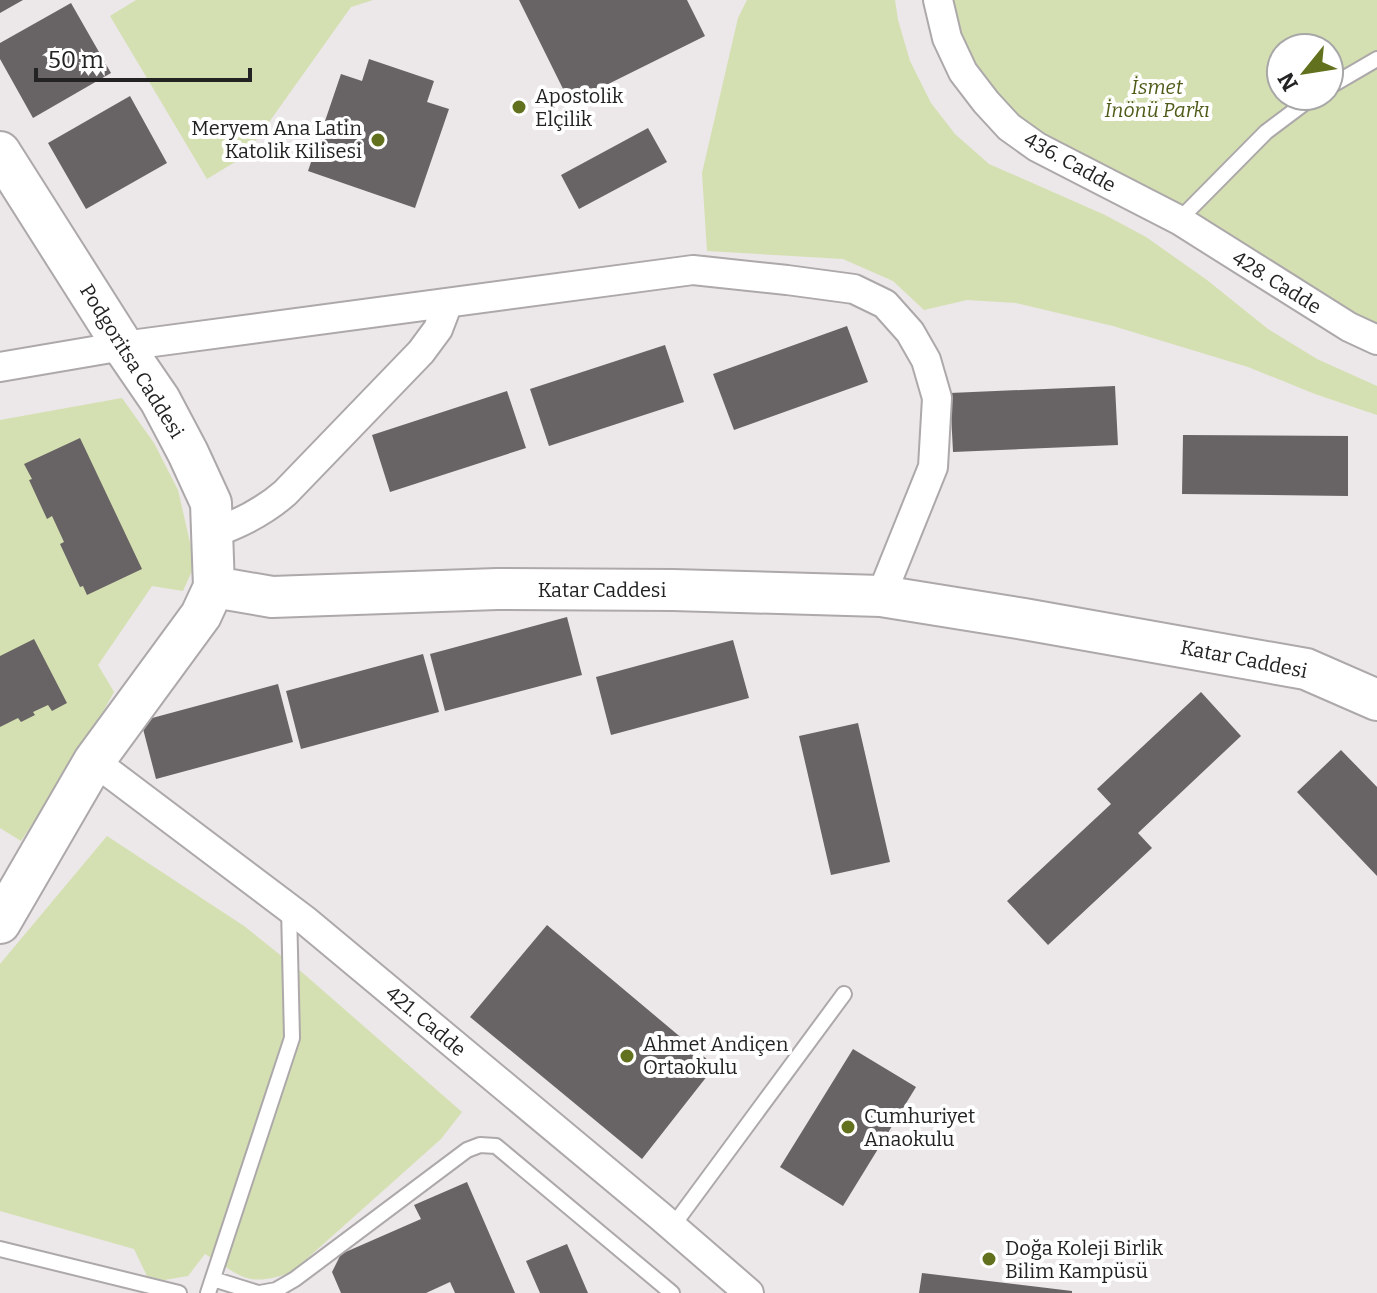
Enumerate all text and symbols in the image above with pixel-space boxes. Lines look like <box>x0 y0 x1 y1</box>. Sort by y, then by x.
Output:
scale bar <box>36 32 250 82</box>
north arrow <box>1265 32 1345 112</box>
text: 50 m <box>48 46 104 74</box>
text: N <box>1272 68 1304 96</box>
park label: İsmet İnönü Parkı <box>1104 75 1210 122</box>
place label: Apostolik Elçilik <box>535 84 624 131</box>
marker: Apostolik Elçilik <box>510 98 528 116</box>
place label: Meryem Ana Latin Katolik Kilisesi <box>191 116 362 163</box>
street label: 436. Cadde <box>1020 127 1120 197</box>
marker: Meryem Ana Latin Katolik Kilisesi <box>369 131 387 149</box>
street label: 428. Cadde <box>1228 245 1326 319</box>
street label: Podgoritsa Caddesi <box>75 280 189 442</box>
street label: Katar Caddesi <box>538 578 666 602</box>
street label: Katar Caddesi <box>1179 635 1309 683</box>
street label: 421. Cadde <box>381 981 471 1061</box>
place label: Ahmet Andiçen Ortaokulu <box>643 1032 789 1079</box>
marker: Ahmet Andiçen Ortaokulu <box>618 1047 636 1065</box>
place label: Cumhuriyet Anaokulu <box>864 1104 975 1151</box>
marker: Cumhuriyet Anaokulu <box>839 1118 857 1136</box>
place label: Doğa Koleji Birlik Bilim Kampüsü <box>1005 1236 1164 1283</box>
marker: Doğa Koleji Birlik Bilim Kampüsü <box>980 1250 998 1268</box>

